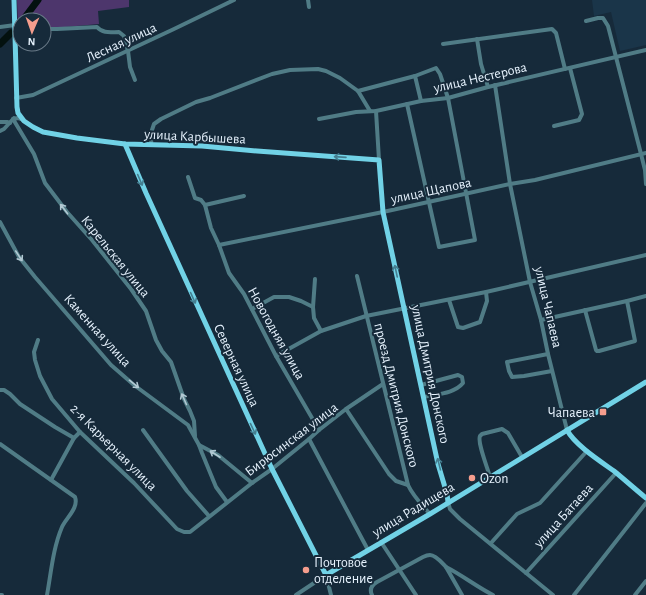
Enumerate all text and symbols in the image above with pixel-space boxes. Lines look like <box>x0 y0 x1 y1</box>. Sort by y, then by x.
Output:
north arrow <box>12 12 52 52</box>
street label: Лесная улица <box>84 20 159 65</box>
text: N <box>28 36 36 47</box>
street label: улица Нестерова <box>431 60 529 96</box>
street label: улица Карбышева <box>143 127 247 147</box>
one-way arrow <box>334 154 347 161</box>
one-way arrow <box>137 173 144 185</box>
street label: улица Щапова <box>389 175 473 207</box>
one-way arrow <box>60 203 69 214</box>
street label: Карельская улица <box>78 213 153 301</box>
one-way arrow <box>16 250 24 262</box>
one-way arrow <box>391 264 399 277</box>
street label: улица Чапаева <box>532 264 564 350</box>
street label: Новогодняя улица <box>245 285 308 383</box>
street label: Каменная улица <box>61 292 134 370</box>
one-way arrow <box>190 292 197 304</box>
street label: улица Дмитрия Донского <box>408 303 452 445</box>
street label: Северная улица <box>211 322 262 410</box>
street label: проезд Дмитрия Донского <box>371 322 421 469</box>
one-way arrow <box>128 380 139 388</box>
one-way arrow <box>180 393 188 405</box>
street label: Бирюсинская улица <box>243 400 341 479</box>
street label: 2-я Карьерная улица <box>67 402 160 494</box>
place label: Чапаева <box>548 406 596 420</box>
marker: Чапаева <box>598 407 608 417</box>
one-way arrow <box>250 423 257 435</box>
one-way arrow <box>210 450 221 458</box>
one-way arrow <box>434 458 442 471</box>
place label: Ozon <box>480 472 508 486</box>
marker: Ozon <box>467 473 477 483</box>
street label: улица Радищева <box>369 480 457 540</box>
street label: улица Батаева <box>531 481 596 551</box>
place label: Почтовое отделение <box>314 556 373 586</box>
marker: Почтовое отделение <box>301 565 311 575</box>

